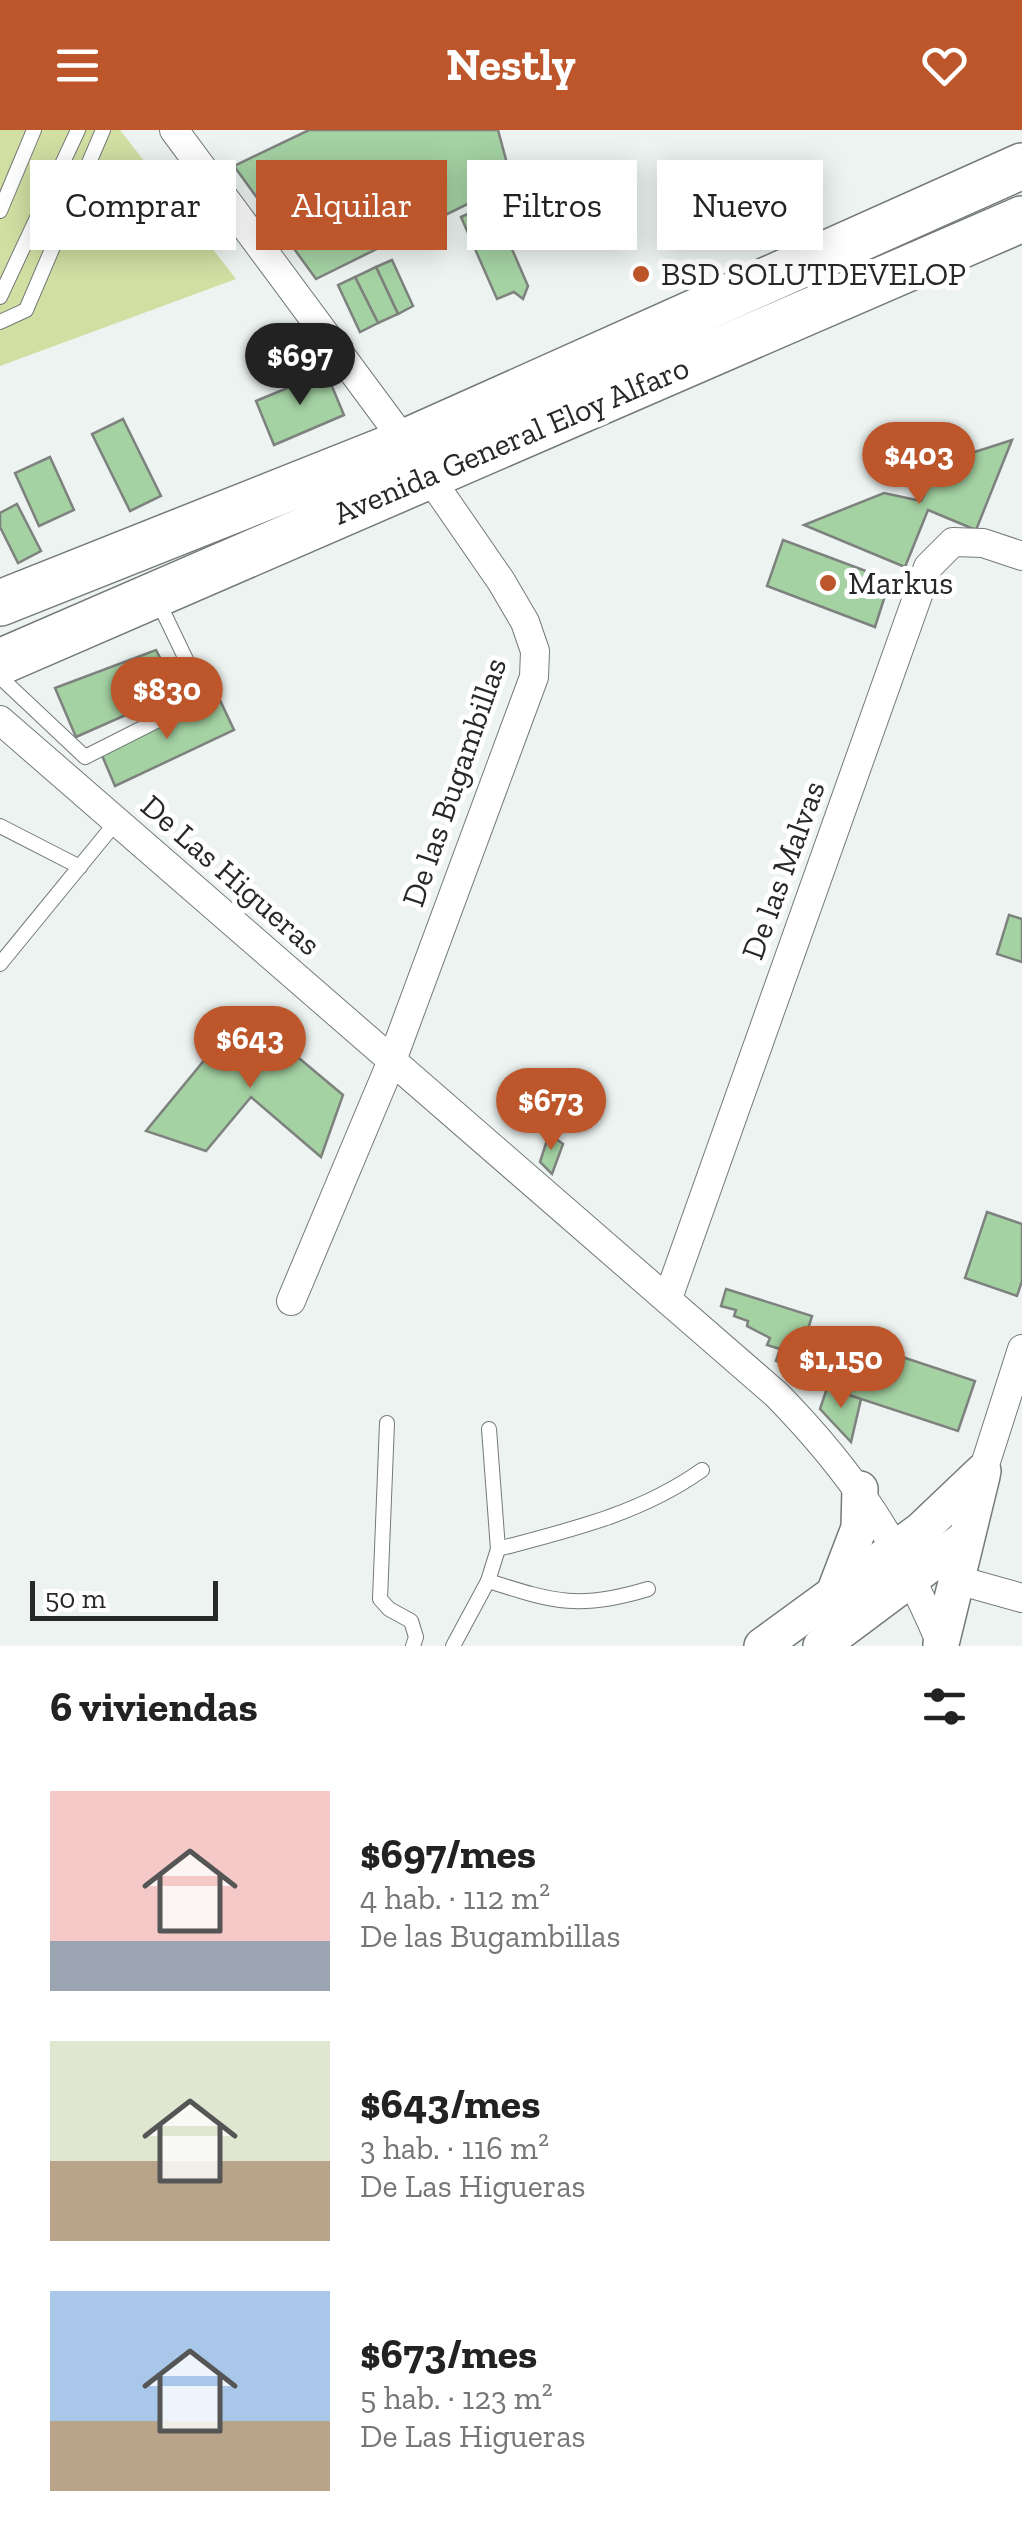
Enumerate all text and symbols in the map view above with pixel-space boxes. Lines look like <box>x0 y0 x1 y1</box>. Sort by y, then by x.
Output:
icon: menu <box>50 38 105 93</box>
text: Nestly <box>446 38 576 92</box>
icon: heart <box>917 38 972 93</box>
chip: Comprar <box>30 160 236 250</box>
chip: Alquilar <box>256 160 447 250</box>
chip: Filtros <box>467 160 637 250</box>
chip: Nuevo <box>657 160 823 250</box>
place label: BSD SOLUTDEVELOP <box>661 255 966 293</box>
marker: BSD SOLUTDEVELOP <box>630 263 652 285</box>
pin: $697 <box>241 323 359 408</box>
text: $697 <box>267 336 333 374</box>
street label: Avenida General Eloy Alfaro <box>327 348 695 532</box>
pin: $403 <box>860 422 978 507</box>
text: $403 <box>884 435 954 473</box>
place label: Markus <box>848 564 953 602</box>
marker: Markus <box>817 572 839 594</box>
street label: De las Bugambillas <box>394 653 514 911</box>
pin: $830 <box>108 657 226 742</box>
text: $830 <box>133 670 201 708</box>
street label: De las Malvas <box>733 775 833 965</box>
street label: De Las Higueras <box>133 787 329 963</box>
pin: $643 <box>191 1006 309 1091</box>
text: $643 <box>216 1019 284 1057</box>
pin: $673 <box>492 1068 610 1153</box>
text: $673 <box>518 1081 584 1119</box>
pin: $1,150 <box>760 1326 922 1411</box>
text: $1,150 <box>799 1339 883 1377</box>
scale bar <box>30 1576 218 1620</box>
text: 50 m <box>45 1582 106 1615</box>
icon: filters <box>917 1679 972 1734</box>
text: 6 viviendas <box>50 1681 258 1732</box>
text: $697/mes <box>360 1828 536 1879</box>
icon: home <box>130 1831 250 1951</box>
text: 4 hab. · 112 m² <box>360 1879 550 1917</box>
text: De las Bugambillas <box>360 1917 621 1955</box>
text: $643/mes <box>360 2078 540 2129</box>
icon: home <box>130 2081 250 2201</box>
text: 3 hab. · 116 m² <box>360 2129 549 2167</box>
text: De Las Higueras <box>360 2167 586 2205</box>
text: $673/mes <box>360 2328 537 2379</box>
icon: home <box>130 2331 250 2451</box>
text: 5 hab. · 123 m² <box>360 2379 553 2417</box>
text: De Las Higueras <box>360 2417 586 2455</box>

